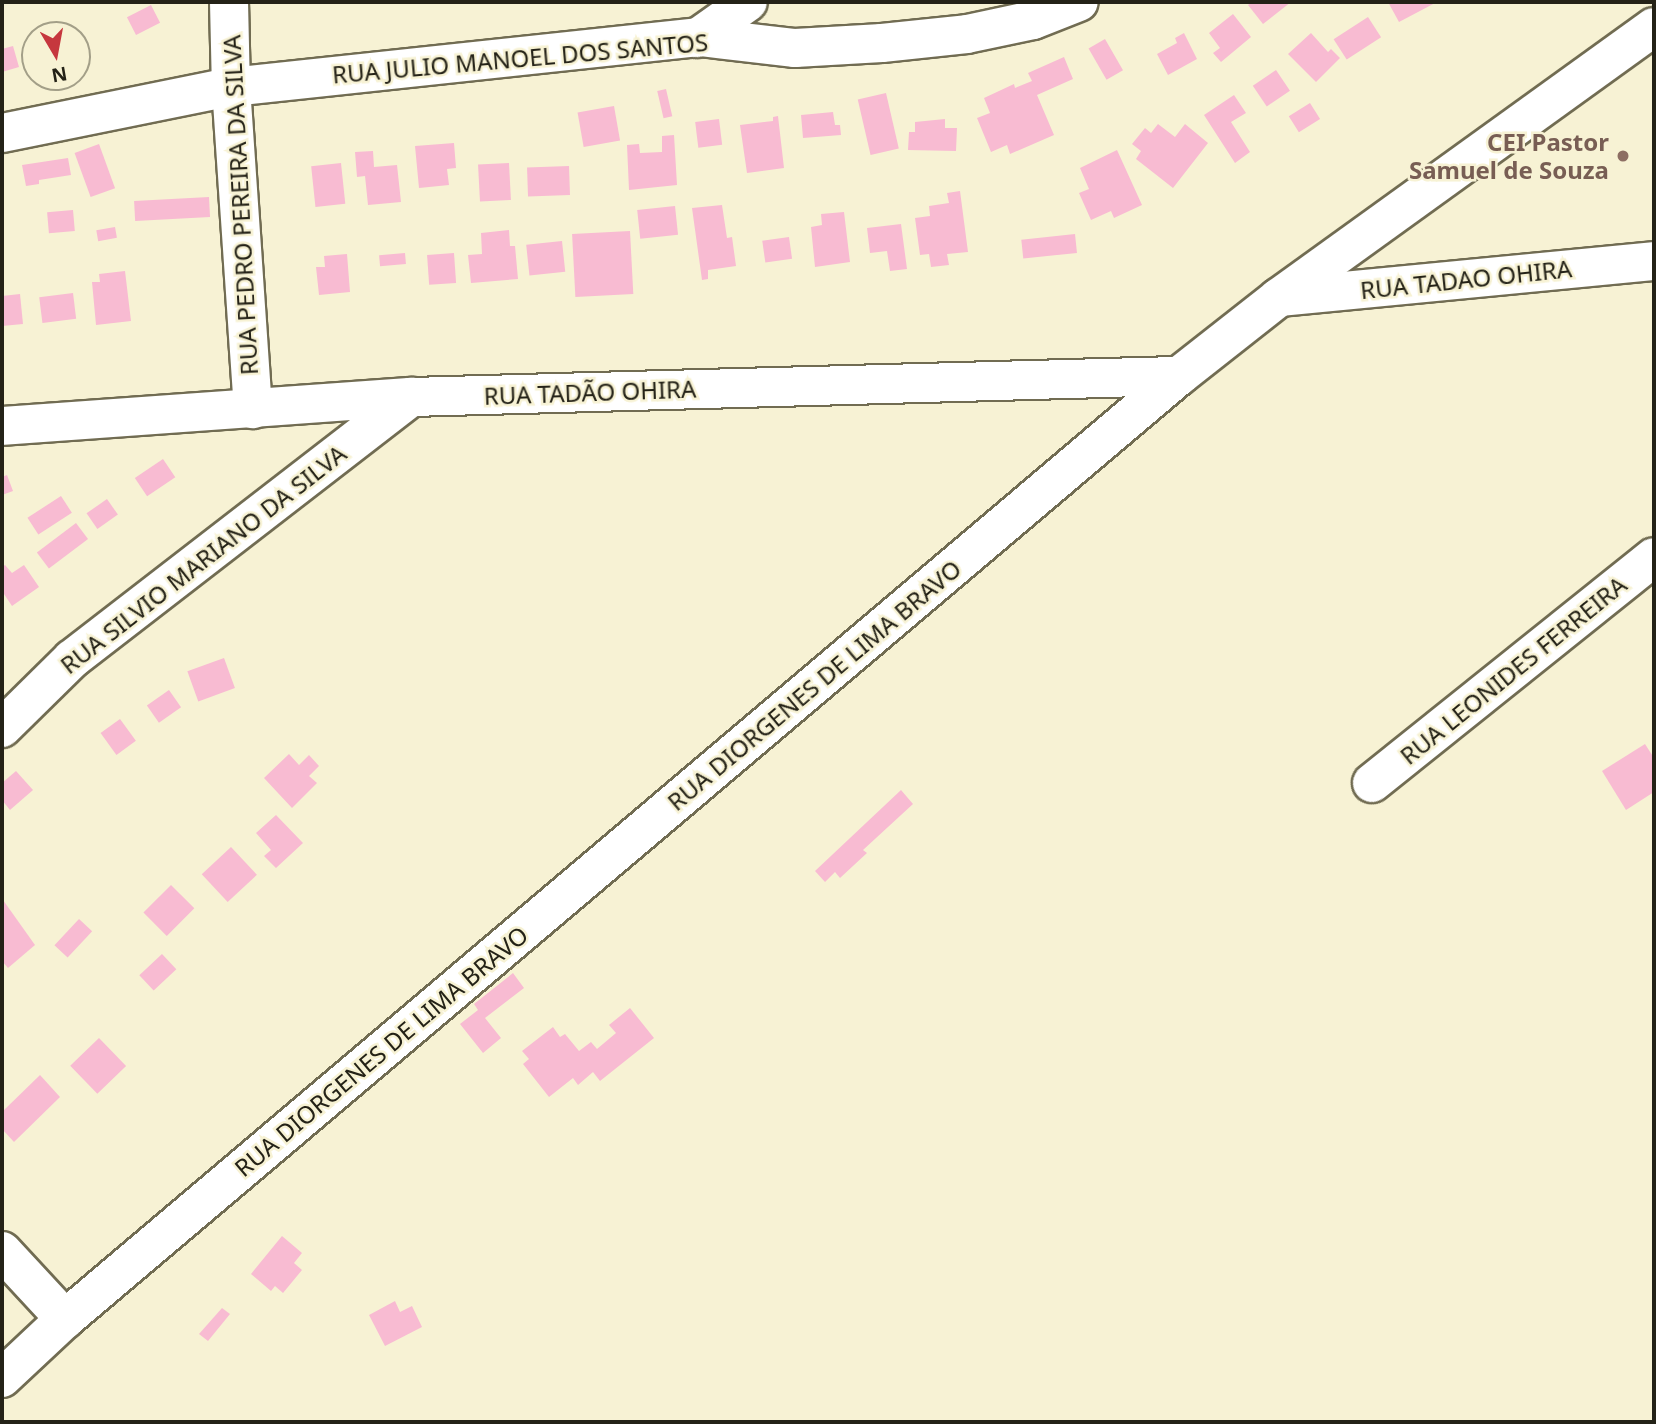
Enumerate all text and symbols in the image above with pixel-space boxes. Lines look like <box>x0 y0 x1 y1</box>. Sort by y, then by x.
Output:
north arrow <box>21 21 91 91</box>
street label: RUA JULIO MANOEL DOS SANTOS <box>331 27 709 89</box>
street label: RUA PEDRO PEREIRA DA SILVA <box>217 34 263 376</box>
text: N <box>49 61 69 89</box>
place label: CEI Pastor Samuel de Souza <box>1409 128 1609 184</box>
marker: CEI Pastor Samuel de Souza <box>1615 148 1631 164</box>
street label: RUA TADAO OHIRA <box>1359 254 1573 304</box>
street label: RUA TADÃO OHIRA <box>483 374 697 410</box>
street label: RUA SILVIO MARIANO DA SILVA <box>55 439 351 679</box>
street label: RUA DIORGENES DE LIMA BRAVO <box>662 554 966 816</box>
street label: RUA LEONIDES FERREIRA <box>1394 570 1632 770</box>
street label: RUA DIORGENES DE LIMA BRAVO <box>229 920 533 1182</box>

